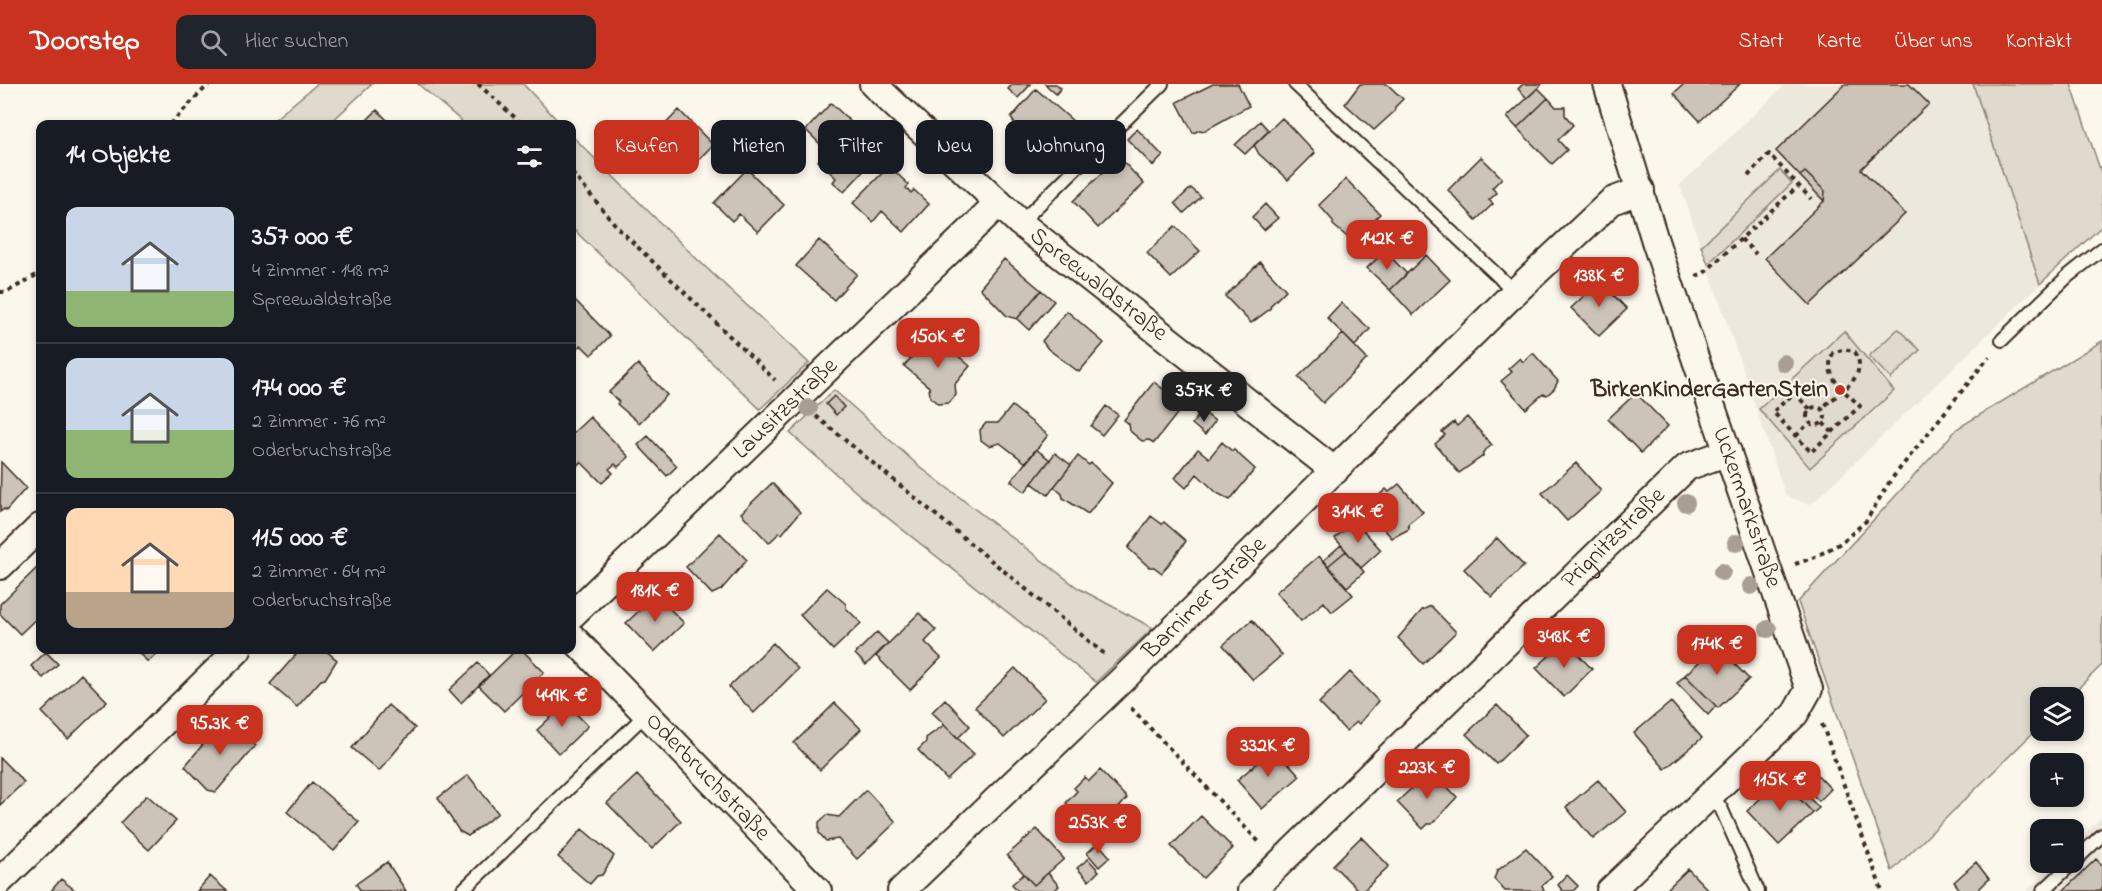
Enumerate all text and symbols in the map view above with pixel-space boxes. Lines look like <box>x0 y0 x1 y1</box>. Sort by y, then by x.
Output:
search box <box>176 15 596 69</box>
text: Doorstep <box>30 22 140 63</box>
icon: search <box>197 26 230 59</box>
text: Hier suchen <box>245 26 348 58</box>
text: Start <box>1738 27 1784 57</box>
text: Karte <box>1817 27 1861 57</box>
text: Über uns <box>1894 27 1973 57</box>
text: Kontakt <box>2006 27 2072 57</box>
chip: Kaufen <box>594 120 699 174</box>
chip: Mieten <box>711 120 806 174</box>
chip: Filter <box>818 120 904 174</box>
chip: Neu <box>916 120 993 174</box>
chip: Wohnung <box>1005 120 1126 174</box>
text: 14 Objekte <box>66 137 170 175</box>
icon: filters <box>513 140 546 173</box>
text: 357 000 € <box>252 219 353 257</box>
street label: Spreewaldstraße <box>1022 219 1175 350</box>
pin: 142K € <box>1338 220 1436 271</box>
text: 142K € <box>1360 225 1414 254</box>
icon: home <box>114 231 186 303</box>
text: 4 Zimmer · 148 m² <box>252 257 389 286</box>
pin: 138K € <box>1550 257 1648 308</box>
text: 138K € <box>1574 262 1624 291</box>
text: Spreewaldstraße <box>252 286 392 315</box>
pin: 150K € <box>889 318 987 369</box>
text: 150K € <box>910 323 966 352</box>
street label: Lausitzstraße <box>725 349 846 468</box>
text: 174 000 € <box>252 370 347 408</box>
pin: 357K € <box>1155 372 1253 423</box>
place label: BirkenKinderGartenStein <box>1590 373 1828 408</box>
text: 357K € <box>1176 377 1232 406</box>
icon: home <box>114 382 186 454</box>
marker: BirkenKinderGartenStein <box>1833 383 1847 397</box>
text: 2 Zimmer · 76 m² <box>252 408 386 437</box>
street label: Uckermarkstraße <box>1703 422 1791 593</box>
text: Oderbruchstraße <box>252 437 391 466</box>
street label: Prignitzstraße <box>1554 479 1674 597</box>
pin: 314K € <box>1309 493 1407 544</box>
text: 314K € <box>1332 498 1384 527</box>
text: 115 000 € <box>252 520 348 558</box>
street label: Barnimer Straße <box>1134 528 1275 669</box>
icon: home <box>114 532 186 604</box>
text: 2 Zimmer · 64 m² <box>252 558 386 587</box>
pin: 181K € <box>606 572 704 623</box>
text: 181K € <box>631 577 679 606</box>
text: Oderbruchstraße <box>252 587 391 616</box>
pin: 348K € <box>1515 618 1613 669</box>
text: 348K € <box>1538 623 1590 652</box>
pin: 174K € <box>1668 625 1766 676</box>
text: 174K € <box>1691 630 1743 659</box>
pin: 449K € <box>513 677 611 728</box>
text: 449K € <box>536 682 588 711</box>
map controls <box>2030 687 2084 873</box>
button: layers <box>2030 687 2084 741</box>
pin: 95.3K € <box>165 705 275 756</box>
street label: Oderbruchstraße <box>637 705 779 850</box>
text: 95.3K € <box>191 710 249 739</box>
pin: 332K € <box>1219 727 1317 778</box>
text: 332K € <box>1240 732 1296 761</box>
pin: 223K € <box>1378 749 1476 800</box>
button: + <box>2030 753 2084 807</box>
text: 223K € <box>1399 754 1455 783</box>
pin: 115K € <box>1731 761 1829 812</box>
text: 115K € <box>1754 766 1806 795</box>
pin: 253K € <box>1049 804 1147 855</box>
text: 253K € <box>1069 809 1127 838</box>
button: − <box>2030 819 2084 873</box>

